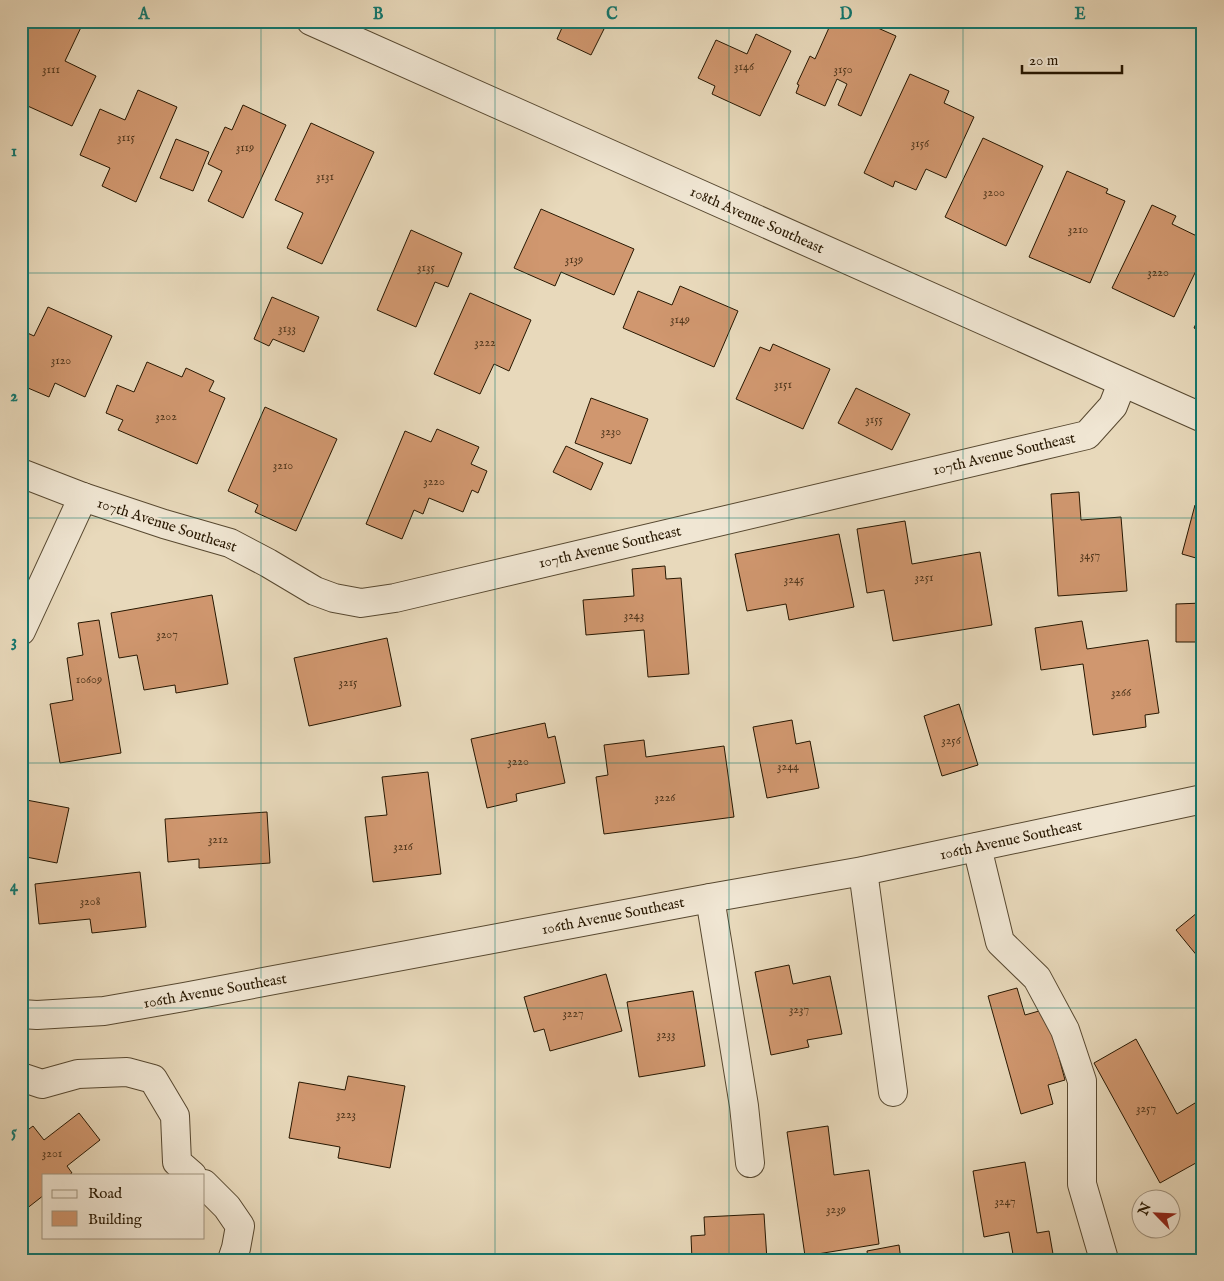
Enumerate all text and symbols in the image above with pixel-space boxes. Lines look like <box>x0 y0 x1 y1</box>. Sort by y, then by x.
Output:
text: A <box>138 5 151 25</box>
text: B <box>373 5 384 25</box>
text: C <box>606 5 618 25</box>
text: D <box>840 5 853 25</box>
text: E <box>1074 5 1086 25</box>
scale bar <box>1022 42 1122 74</box>
text: 20 m <box>1029 51 1059 70</box>
house number: 3146 <box>734 59 755 74</box>
house number: 3111 <box>42 62 60 77</box>
house number: 3150 <box>833 62 853 77</box>
house number: 3115 <box>117 130 136 145</box>
house number: 3156 <box>911 136 930 151</box>
house number: 3119 <box>236 140 254 155</box>
text: 1 <box>11 142 17 162</box>
house number: 3131 <box>316 169 334 184</box>
street label: 108th Avenue Southeast <box>687 182 827 258</box>
house number: 3200 <box>983 185 1005 200</box>
house number: 3210 <box>1068 222 1088 237</box>
house number: 3139 <box>565 252 583 267</box>
house number: 3135 <box>417 260 436 275</box>
house number: 3220 <box>1147 265 1169 280</box>
house number: 3149 <box>670 312 690 327</box>
house number: 3133 <box>278 321 296 336</box>
house number: 3222 <box>474 335 496 350</box>
house number: 3120 <box>51 353 71 368</box>
house number: 3151 <box>774 377 792 392</box>
text: 2 <box>10 387 18 407</box>
house number: 3202 <box>155 409 177 424</box>
house number: 3155 <box>865 412 883 427</box>
house number: 3230 <box>601 424 621 439</box>
street label: 107th Avenue Southeast <box>931 428 1077 480</box>
house number: 3210 <box>273 458 293 473</box>
house number: 3220 <box>423 474 445 489</box>
street label: 107th Avenue Southeast <box>95 493 239 557</box>
street label: 107th Avenue Southeast <box>537 521 683 573</box>
house number: 3457 <box>1080 548 1100 563</box>
house number: 3251 <box>915 570 933 585</box>
house number: 3245 <box>784 572 805 587</box>
house number: 3243 <box>624 608 644 623</box>
house number: 3207 <box>156 627 178 642</box>
text: 3 <box>11 632 17 652</box>
house number: 10609 <box>76 672 102 687</box>
house number: 3215 <box>339 675 358 690</box>
house number: 3266 <box>1111 685 1132 700</box>
house number: 3256 <box>941 733 962 748</box>
house number: 3220 <box>507 754 529 769</box>
house number: 3244 <box>777 759 799 774</box>
house number: 3226 <box>655 790 676 805</box>
street label: 106th Avenue Southeast <box>938 816 1084 864</box>
house number: 3212 <box>208 832 228 847</box>
house number: 3216 <box>393 839 414 854</box>
text: 4 <box>10 877 19 897</box>
street label: 106th Avenue Southeast <box>540 893 686 939</box>
house number: 3208 <box>80 894 101 909</box>
street label: 106th Avenue Southeast <box>142 969 288 1013</box>
house number: 3237 <box>789 1002 809 1017</box>
house number: 3227 <box>562 1006 584 1021</box>
house number: 3233 <box>656 1027 676 1042</box>
house number: 3257 <box>1136 1101 1156 1116</box>
house number: 3223 <box>336 1107 356 1122</box>
text: 5 <box>11 1123 17 1143</box>
house number: 3201 <box>42 1146 62 1161</box>
legend <box>42 1174 205 1238</box>
text: Road <box>88 1184 123 1203</box>
north arrow <box>1132 1188 1182 1238</box>
house number: 3247 <box>994 1194 1016 1209</box>
text: N <box>1134 1200 1156 1219</box>
house number: 3239 <box>826 1202 846 1217</box>
text: Building <box>88 1210 143 1229</box>

